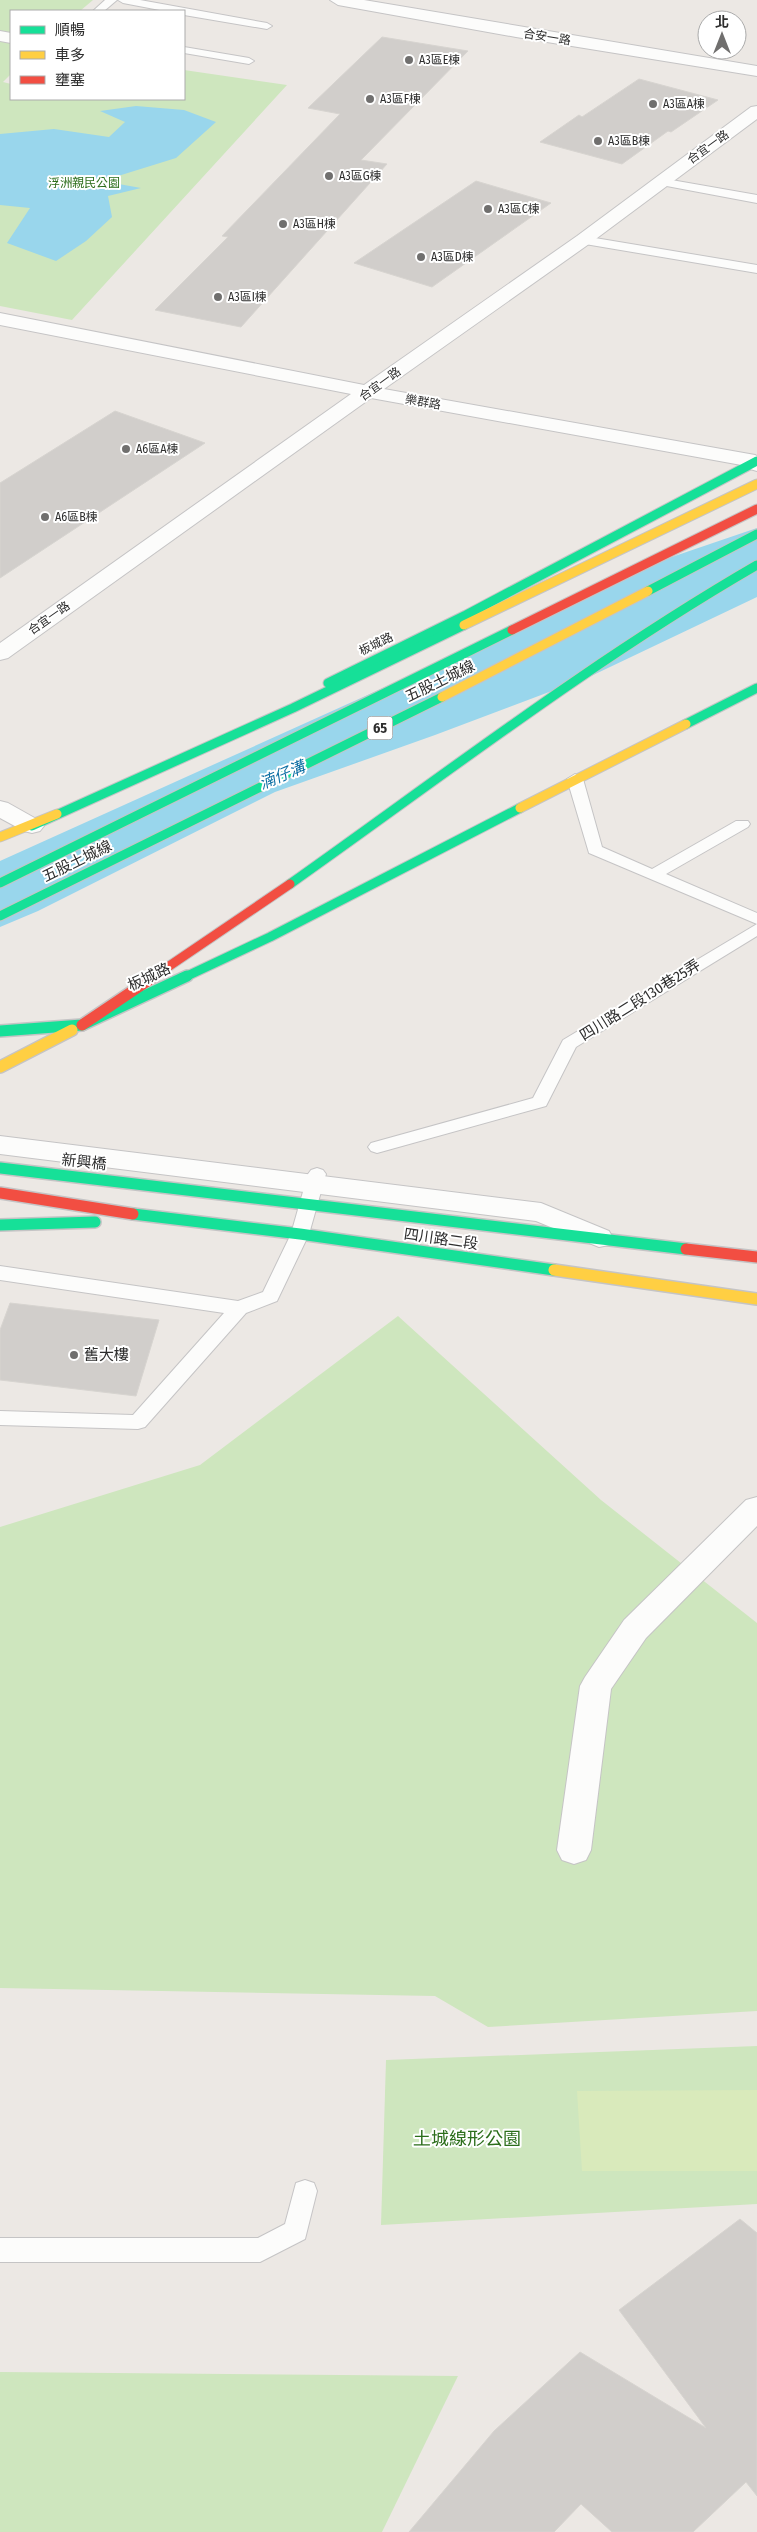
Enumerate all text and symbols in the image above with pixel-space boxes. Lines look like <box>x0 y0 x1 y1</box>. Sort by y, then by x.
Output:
legend <box>10 10 185 100</box>
north arrow <box>697 10 747 60</box>
text: 北 <box>715 14 729 31</box>
text: 順暢 <box>55 21 85 39</box>
street label: 合安一路 <box>522 26 572 48</box>
text: 車多 <box>55 46 85 64</box>
place label: A3區E棟 <box>419 53 460 67</box>
marker: A3區E棟 <box>403 54 415 66</box>
text: 壅塞 <box>55 71 85 89</box>
place label: A3區F棟 <box>380 92 421 106</box>
marker: A3區F棟 <box>364 93 376 105</box>
place label: A3區A棟 <box>663 97 705 111</box>
marker: A3區A棟 <box>647 98 659 110</box>
street label: 合宜一路 <box>684 127 732 167</box>
place label: A3區B棟 <box>608 134 650 148</box>
marker: A3區B棟 <box>592 135 604 147</box>
place label: A3區G棟 <box>339 169 382 183</box>
marker: A3區G棟 <box>323 170 335 182</box>
park label: 浮洲親民公園 <box>48 176 120 190</box>
place label: A3區C棟 <box>498 202 540 216</box>
marker: A3區C棟 <box>482 203 494 215</box>
place label: A3區H棟 <box>293 217 336 231</box>
marker: A3區H棟 <box>277 218 289 230</box>
place label: A3區D棟 <box>431 250 474 264</box>
marker: A3區D棟 <box>415 251 427 263</box>
place label: A3區I棟 <box>228 290 267 304</box>
marker: A3區I棟 <box>212 291 224 303</box>
street label: 合宜一路 <box>356 364 404 404</box>
street label: 樂群路 <box>404 392 442 412</box>
place label: A6區A棟 <box>136 442 179 456</box>
marker: A6區A棟 <box>120 443 132 455</box>
place label: A6區B棟 <box>55 510 98 524</box>
marker: A6區B棟 <box>39 511 51 523</box>
street label: 合宜一路 <box>25 598 73 638</box>
street label: 板城路 <box>357 630 395 658</box>
street label: 五股土城線 <box>402 656 478 706</box>
road number: 65 <box>368 716 392 740</box>
water label: 湳仔溝 <box>256 756 310 793</box>
street label: 五股土城線 <box>39 836 115 886</box>
street label: 四川路二段130巷25弄 <box>576 956 704 1044</box>
street label: 板城路 <box>125 959 173 995</box>
street label: 新興橋 <box>61 1151 107 1173</box>
street label: 四川路二段 <box>403 1225 479 1253</box>
place label: 舊大樓 <box>84 1346 129 1364</box>
marker: 舊大樓 <box>68 1349 80 1361</box>
park label: 土城線形公園 <box>413 2128 521 2150</box>

